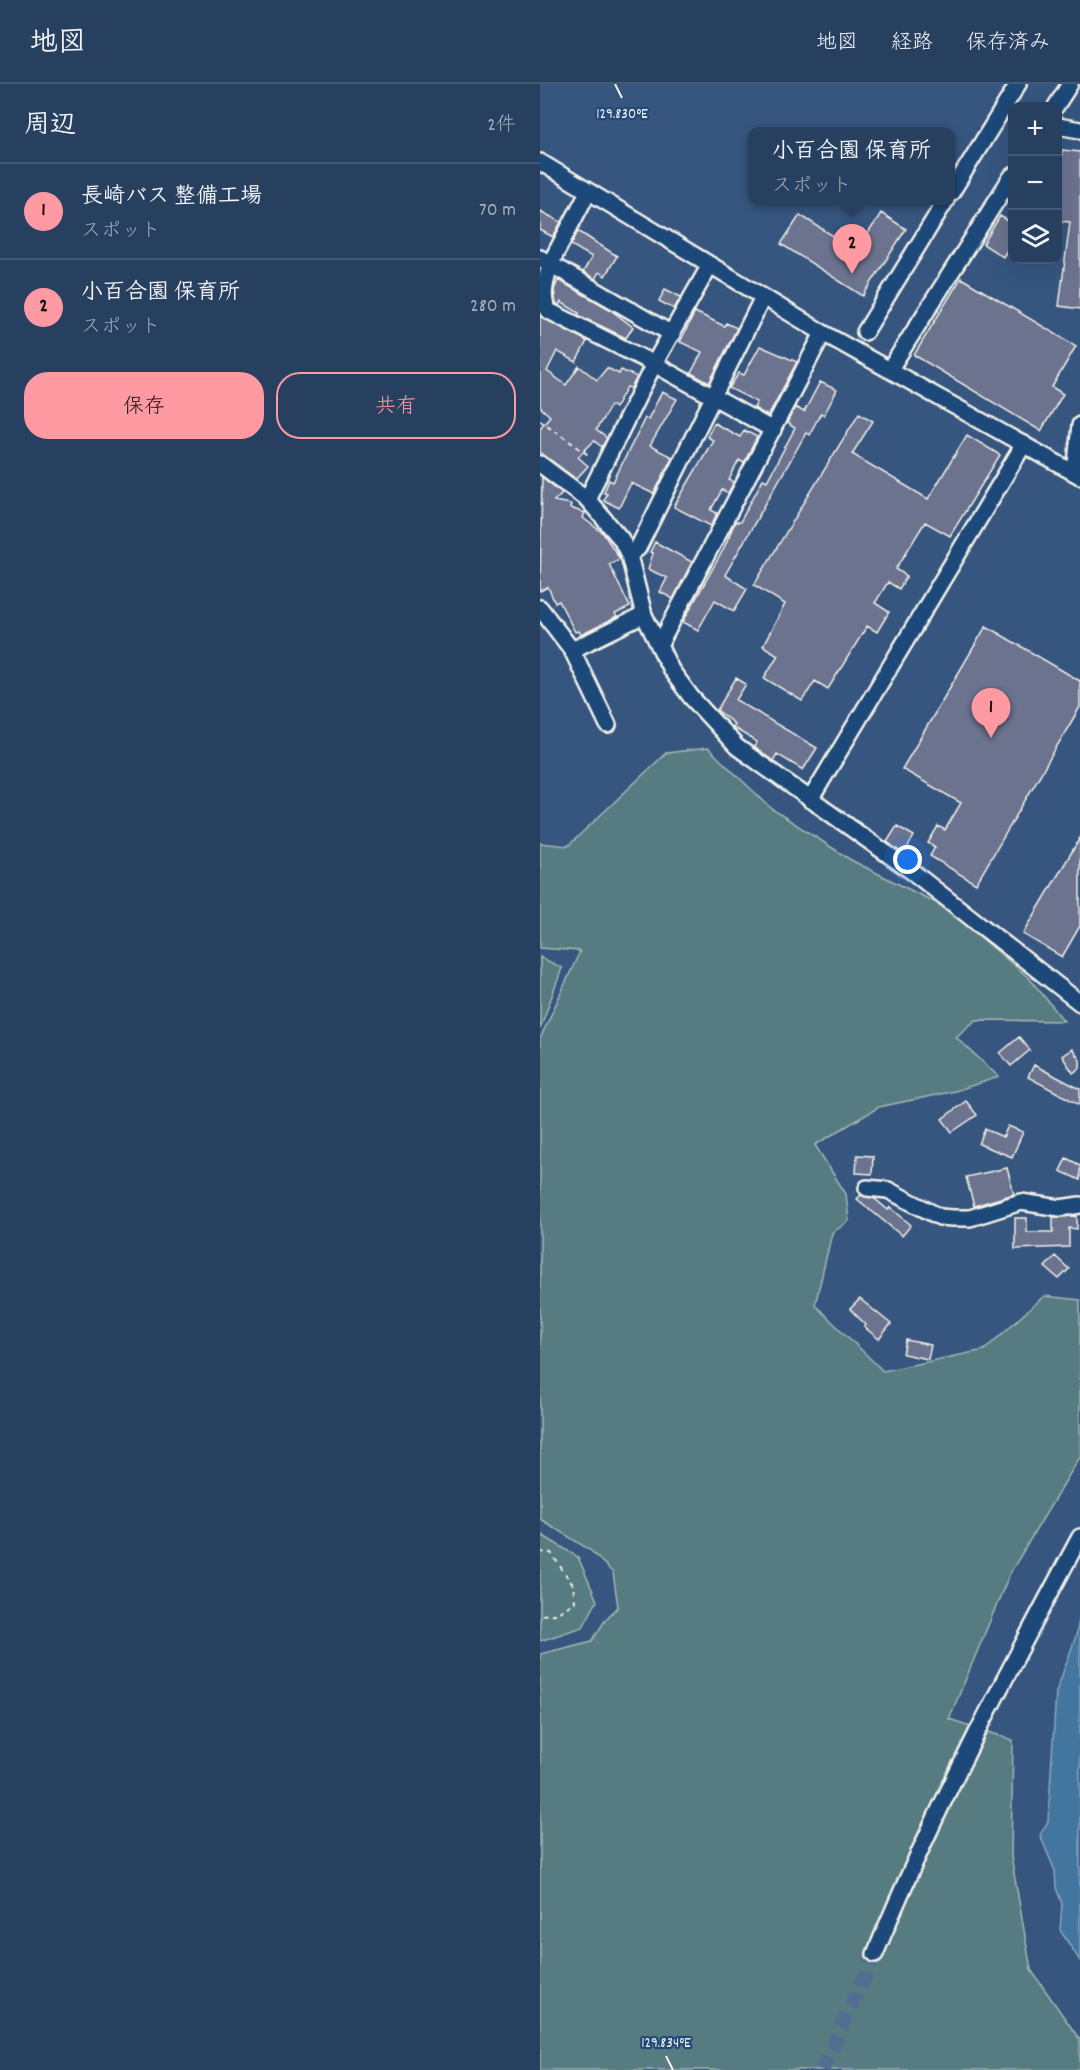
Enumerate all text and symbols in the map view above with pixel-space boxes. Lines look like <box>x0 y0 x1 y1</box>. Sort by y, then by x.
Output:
text: 地図 <box>30 25 86 65</box>
text: 地図 <box>816 29 858 59</box>
text: 経路 <box>891 29 933 59</box>
text: 保存済み <box>966 29 1050 59</box>
map controls <box>1008 102 1062 264</box>
button: + <box>1008 102 1062 156</box>
text: 129.830°E <box>596 104 648 126</box>
text: 周辺 <box>24 108 76 145</box>
text: 2件 <box>487 112 516 140</box>
popup <box>748 127 955 205</box>
text: 小百合園 保育所 <box>772 137 931 168</box>
button: − <box>1008 156 1062 210</box>
text: スポット <box>772 173 852 201</box>
text: 長崎バス 整備工場 <box>81 182 262 213</box>
text: 1 <box>41 197 46 225</box>
text: 70 m <box>479 197 516 225</box>
button: layers <box>1008 210 1062 264</box>
text: スポット <box>81 218 161 246</box>
pin: 2 <box>832 224 872 274</box>
text: 小百合園 保育所 <box>81 278 240 309</box>
text: 2 <box>39 293 48 321</box>
text: 280 m <box>470 293 516 321</box>
text: スポット <box>81 314 161 342</box>
button: 保存 <box>24 372 264 439</box>
button: 共有 <box>276 372 516 439</box>
pin: 1 <box>972 688 1010 738</box>
your location <box>893 845 922 874</box>
text: 129.834°E <box>641 2033 691 2055</box>

